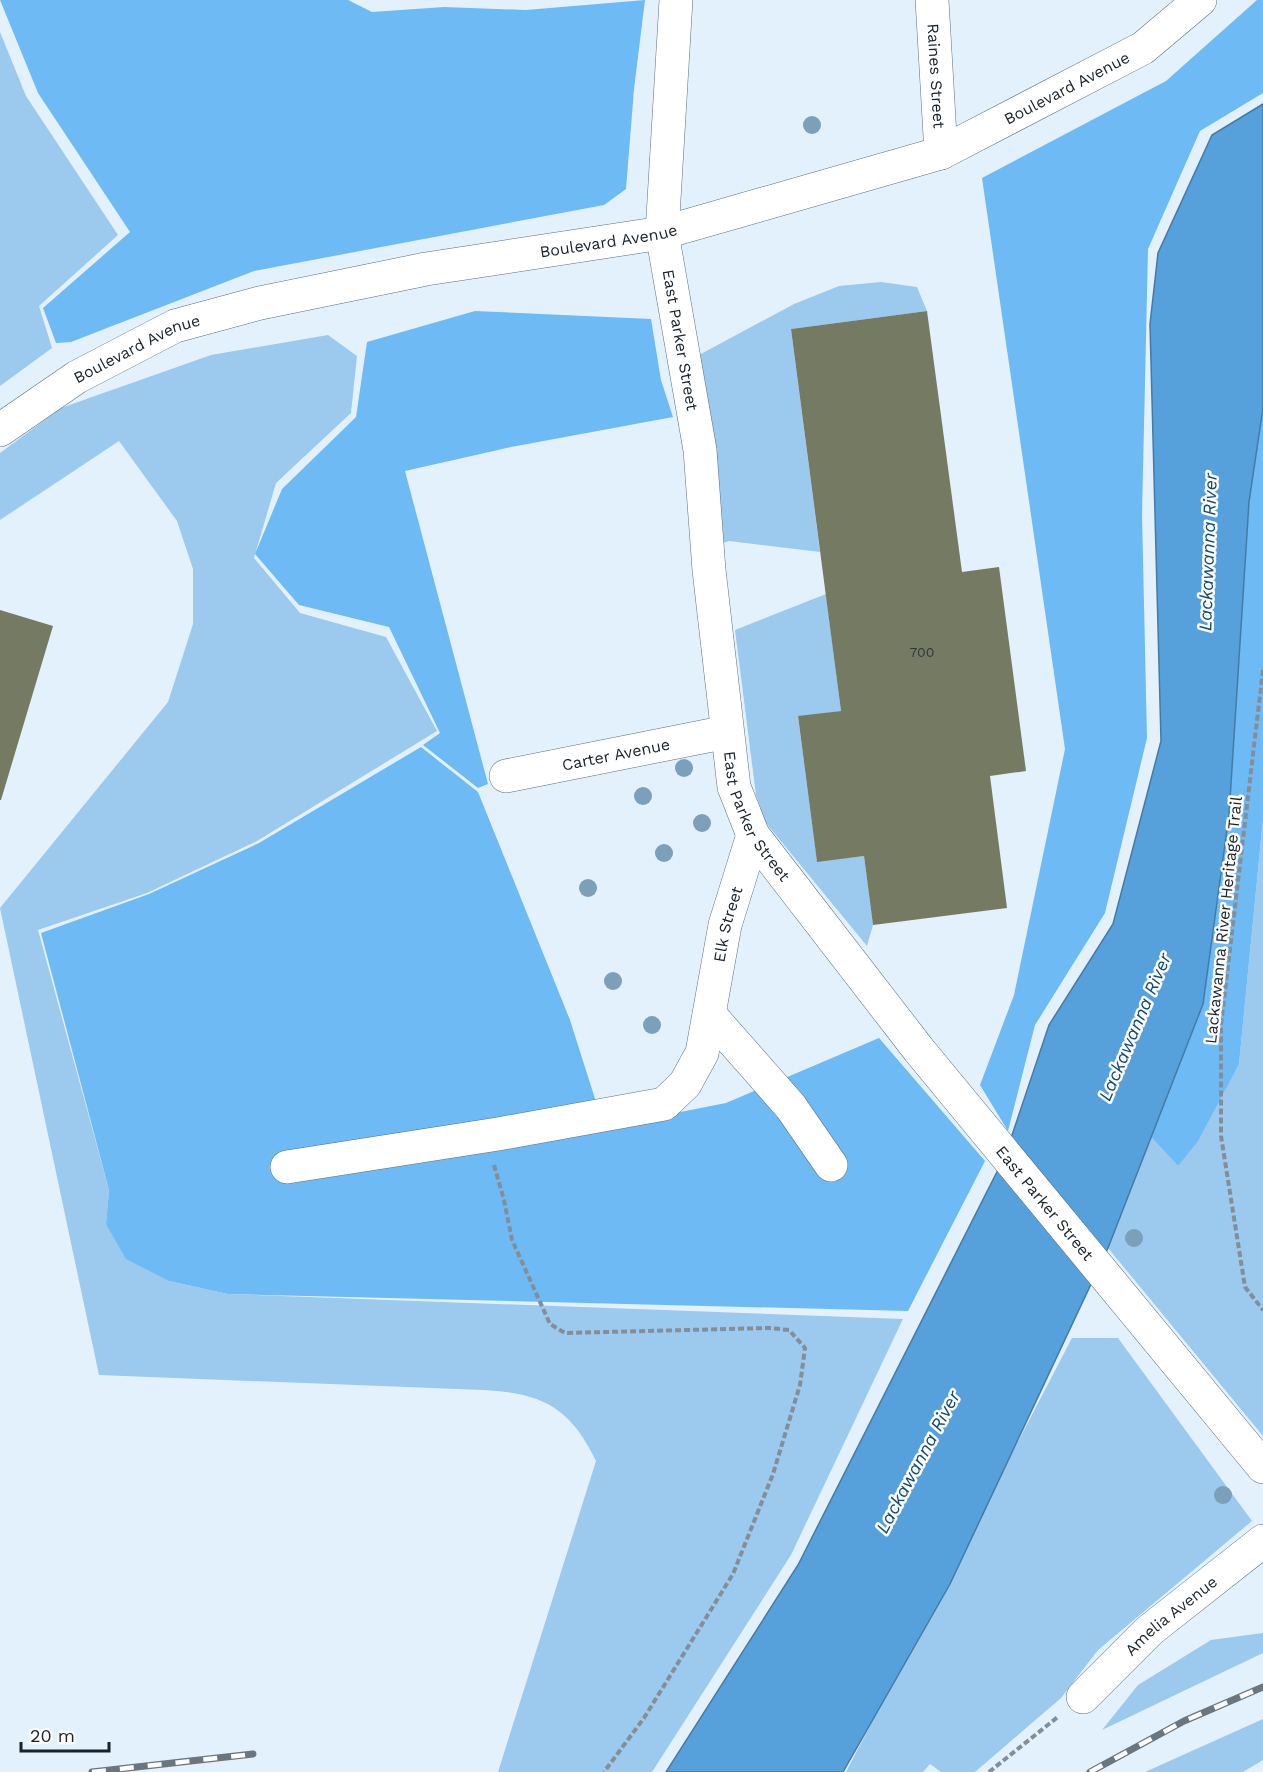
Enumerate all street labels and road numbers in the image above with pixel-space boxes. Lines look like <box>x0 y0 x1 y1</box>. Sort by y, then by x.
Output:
street label: Raines Street <box>923 23 949 129</box>
street label: Boulevard Avenue <box>1001 48 1133 129</box>
street label: Boulevard Avenue <box>538 220 679 262</box>
street label: East Parker Street <box>659 268 702 412</box>
street label: Boulevard Avenue <box>70 311 202 387</box>
street label: Carter Avenue <box>560 735 672 775</box>
street label: East Parker Street <box>720 750 794 885</box>
street label: Lackawanna River Heritage Trail <box>1201 795 1246 1045</box>
street label: Elk Street <box>710 884 747 964</box>
street label: East Parker Street <box>992 1142 1098 1265</box>
street label: Amelia Avenue <box>1121 1572 1221 1660</box>

